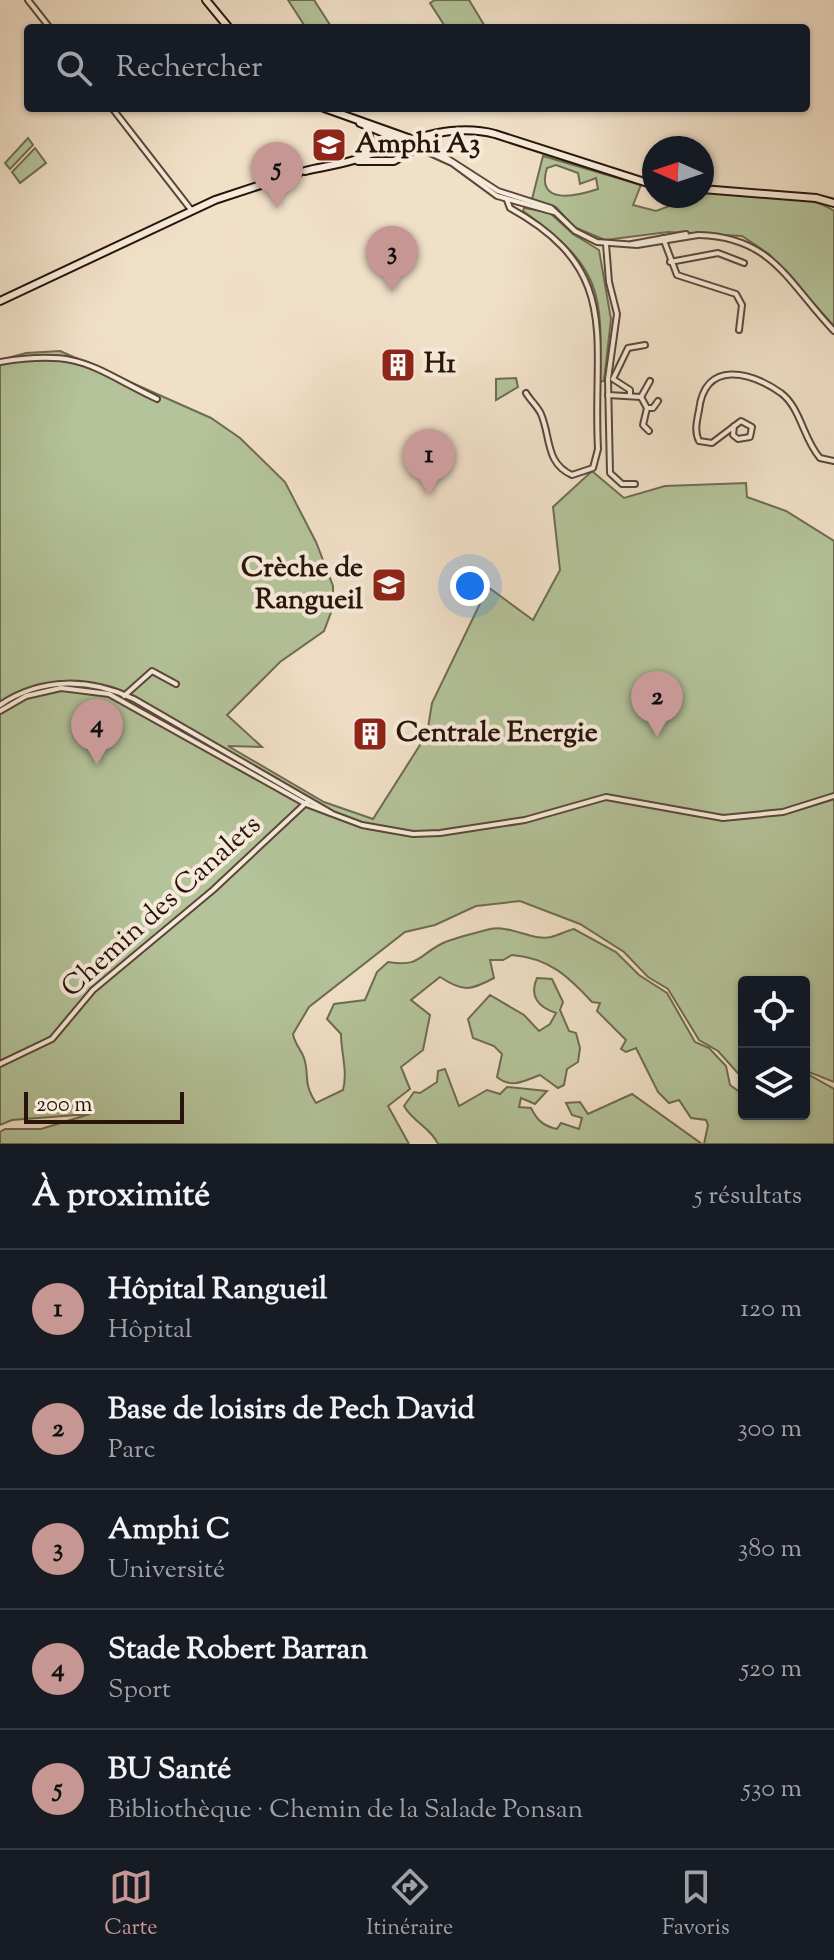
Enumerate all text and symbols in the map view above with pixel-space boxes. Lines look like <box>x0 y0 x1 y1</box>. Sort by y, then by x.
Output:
search box <box>24 24 810 112</box>
icon: search <box>52 46 96 90</box>
text: Rechercher <box>116 47 263 90</box>
place label: Amphi A3 <box>355 125 480 165</box>
school or university icon: Amphi A3 <box>310 126 348 164</box>
north arrow <box>642 136 714 208</box>
pin: 5 <box>251 142 303 208</box>
pin: 3 <box>366 226 418 292</box>
place label: H1 <box>424 345 456 385</box>
building icon: H1 <box>379 346 417 384</box>
pin: 1 <box>403 429 455 495</box>
place label: Crèche de Rangueil <box>241 549 363 621</box>
school or university icon: Crèche de Rangueil <box>370 566 408 604</box>
your location <box>450 566 490 606</box>
pin: 2 <box>631 671 683 737</box>
pin: 4 <box>71 699 123 765</box>
place label: Centrale Energie <box>396 714 598 754</box>
building icon: Centrale Energie <box>351 715 389 753</box>
street label: Chemin des Canalets <box>53 806 271 1008</box>
map controls <box>738 976 810 1120</box>
button: locate <box>738 976 810 1048</box>
button: layers <box>738 1048 810 1120</box>
scale bar <box>24 1088 184 1124</box>
text: 200 m <box>36 1090 92 1122</box>
text: À proximité <box>32 1172 210 1221</box>
text: 5 résultats <box>694 1178 802 1215</box>
text: Hôpital Rangueil <box>108 1269 327 1312</box>
text: 1 <box>54 1291 62 1328</box>
text: 120 m <box>740 1291 802 1328</box>
text: Hôpital <box>108 1312 192 1349</box>
text: Base de loisirs de Pech David <box>108 1389 475 1432</box>
text: 2 <box>52 1411 64 1448</box>
text: 300 m <box>737 1411 802 1448</box>
text: Parc <box>108 1432 155 1469</box>
text: Amphi C <box>108 1509 230 1552</box>
text: 3 <box>53 1531 63 1568</box>
text: 380 m <box>738 1531 802 1568</box>
text: Université <box>108 1552 225 1589</box>
text: Stade Robert Barran <box>108 1629 368 1672</box>
text: 4 <box>51 1651 65 1688</box>
text: 520 m <box>740 1651 802 1688</box>
text: Sport <box>108 1672 171 1709</box>
text: BU Santé <box>108 1749 231 1792</box>
text: 5 <box>54 1771 62 1808</box>
text: 530 m <box>742 1771 802 1808</box>
text: Bibliothèque · Chemin de la Salade Ponsan <box>108 1792 583 1829</box>
tab: Carte <box>104 1865 158 1945</box>
tab: Itinéraire <box>366 1865 453 1945</box>
tab: Favoris <box>662 1865 730 1945</box>

